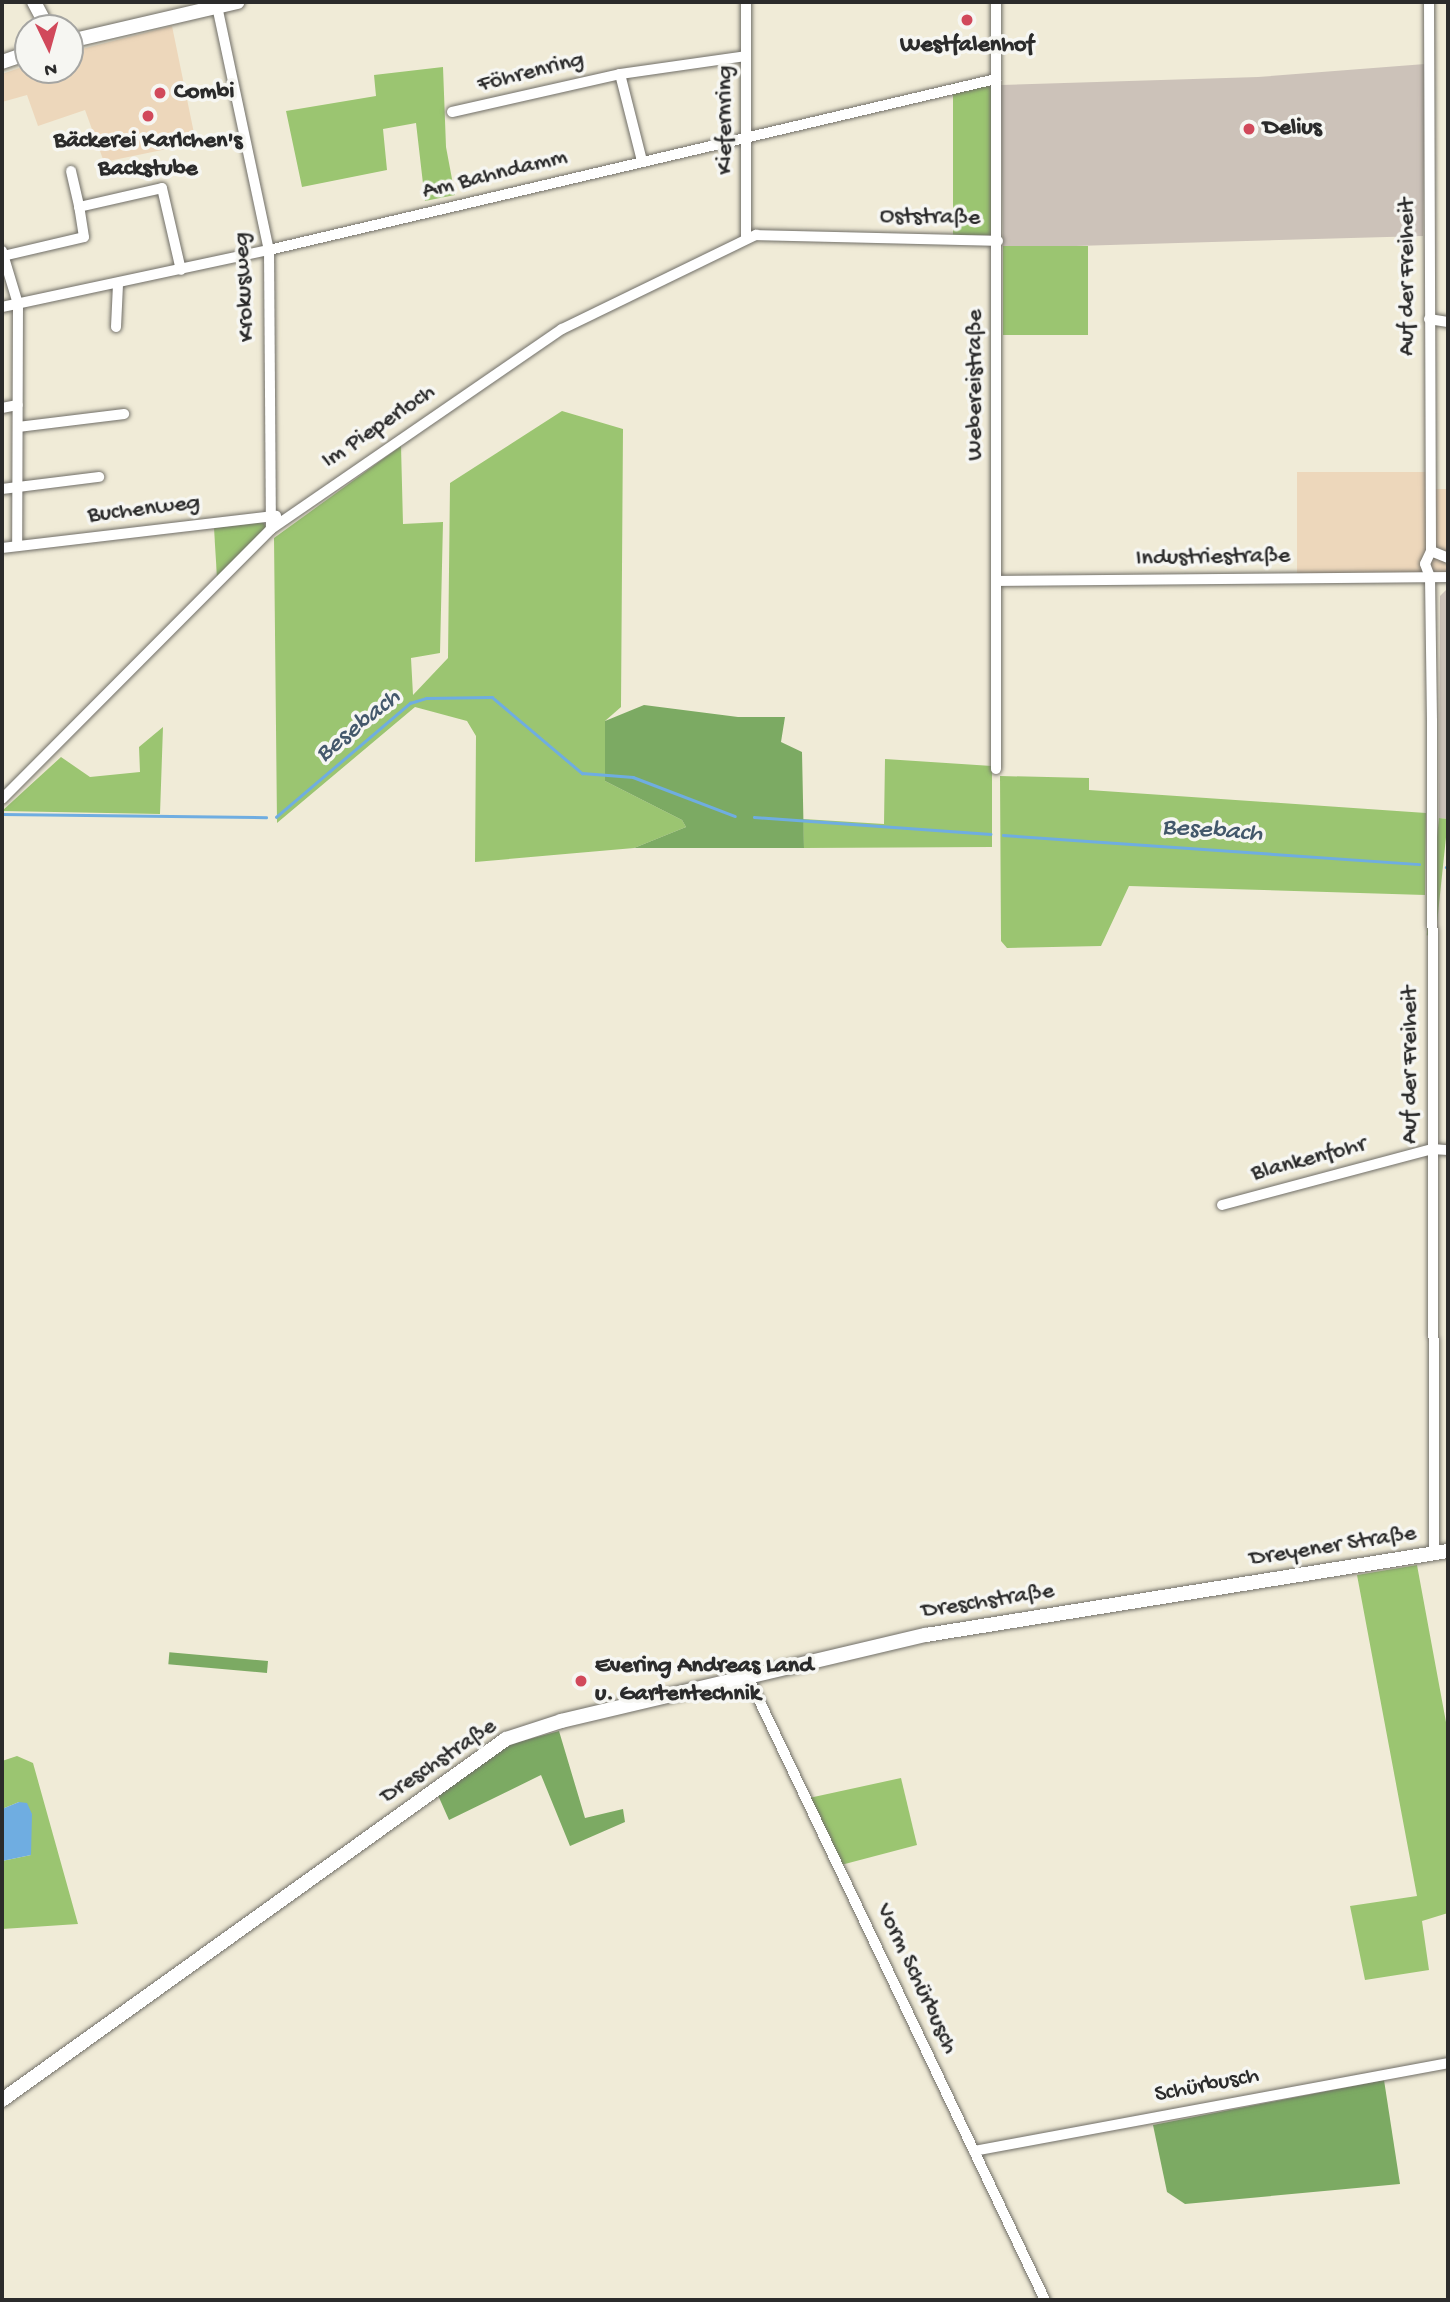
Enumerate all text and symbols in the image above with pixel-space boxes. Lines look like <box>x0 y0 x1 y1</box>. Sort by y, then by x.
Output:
marker: Westfalenhof <box>959 12 975 28</box>
north arrow <box>14 14 84 84</box>
place label: Westfalenhof <box>900 32 1034 60</box>
street label: Föhrenring <box>475 46 587 100</box>
text: N <box>44 56 58 80</box>
street label: Kiefernring <box>712 65 740 175</box>
place label: Combi <box>174 79 234 107</box>
marker: Combi <box>152 85 168 101</box>
marker: Bäckerei Karlchen's Backstube <box>140 108 156 124</box>
place label: Delius <box>1263 115 1322 143</box>
marker: Delius <box>1241 121 1257 137</box>
place label: Bäckerei Karlchen's Backstube <box>54 128 242 184</box>
street label: Am Bahndamm <box>420 143 570 207</box>
street label: Auf der Freiheit <box>1394 198 1422 356</box>
street label: Oststraße <box>880 203 980 233</box>
street label: Krokusweg <box>228 232 262 342</box>
street label: Webereistraße <box>962 309 990 461</box>
street label: Im Pieperloch <box>317 378 441 476</box>
street label: Buchenweg <box>86 489 202 531</box>
street label: Industriestraße <box>1135 542 1291 574</box>
water label: Besebach <box>310 683 408 771</box>
water label: Besebach <box>1161 813 1263 851</box>
street label: Auf der Freiheit <box>1397 986 1425 1144</box>
street label: Blankenfohr <box>1248 1131 1370 1189</box>
street label: Dreyener Straße <box>1248 1520 1418 1574</box>
street label: Dreschstraße <box>920 1577 1056 1627</box>
place label: Evering Andreas Land u. Gartentechnik <box>595 1653 813 1709</box>
marker: Evering Andreas Land u. Gartentechnik <box>573 1673 589 1689</box>
street label: Dreschstraße <box>375 1713 503 1811</box>
street label: Vorm Schürbusch <box>869 1899 963 2059</box>
street label: Schürbusch <box>1152 2062 1262 2110</box>

